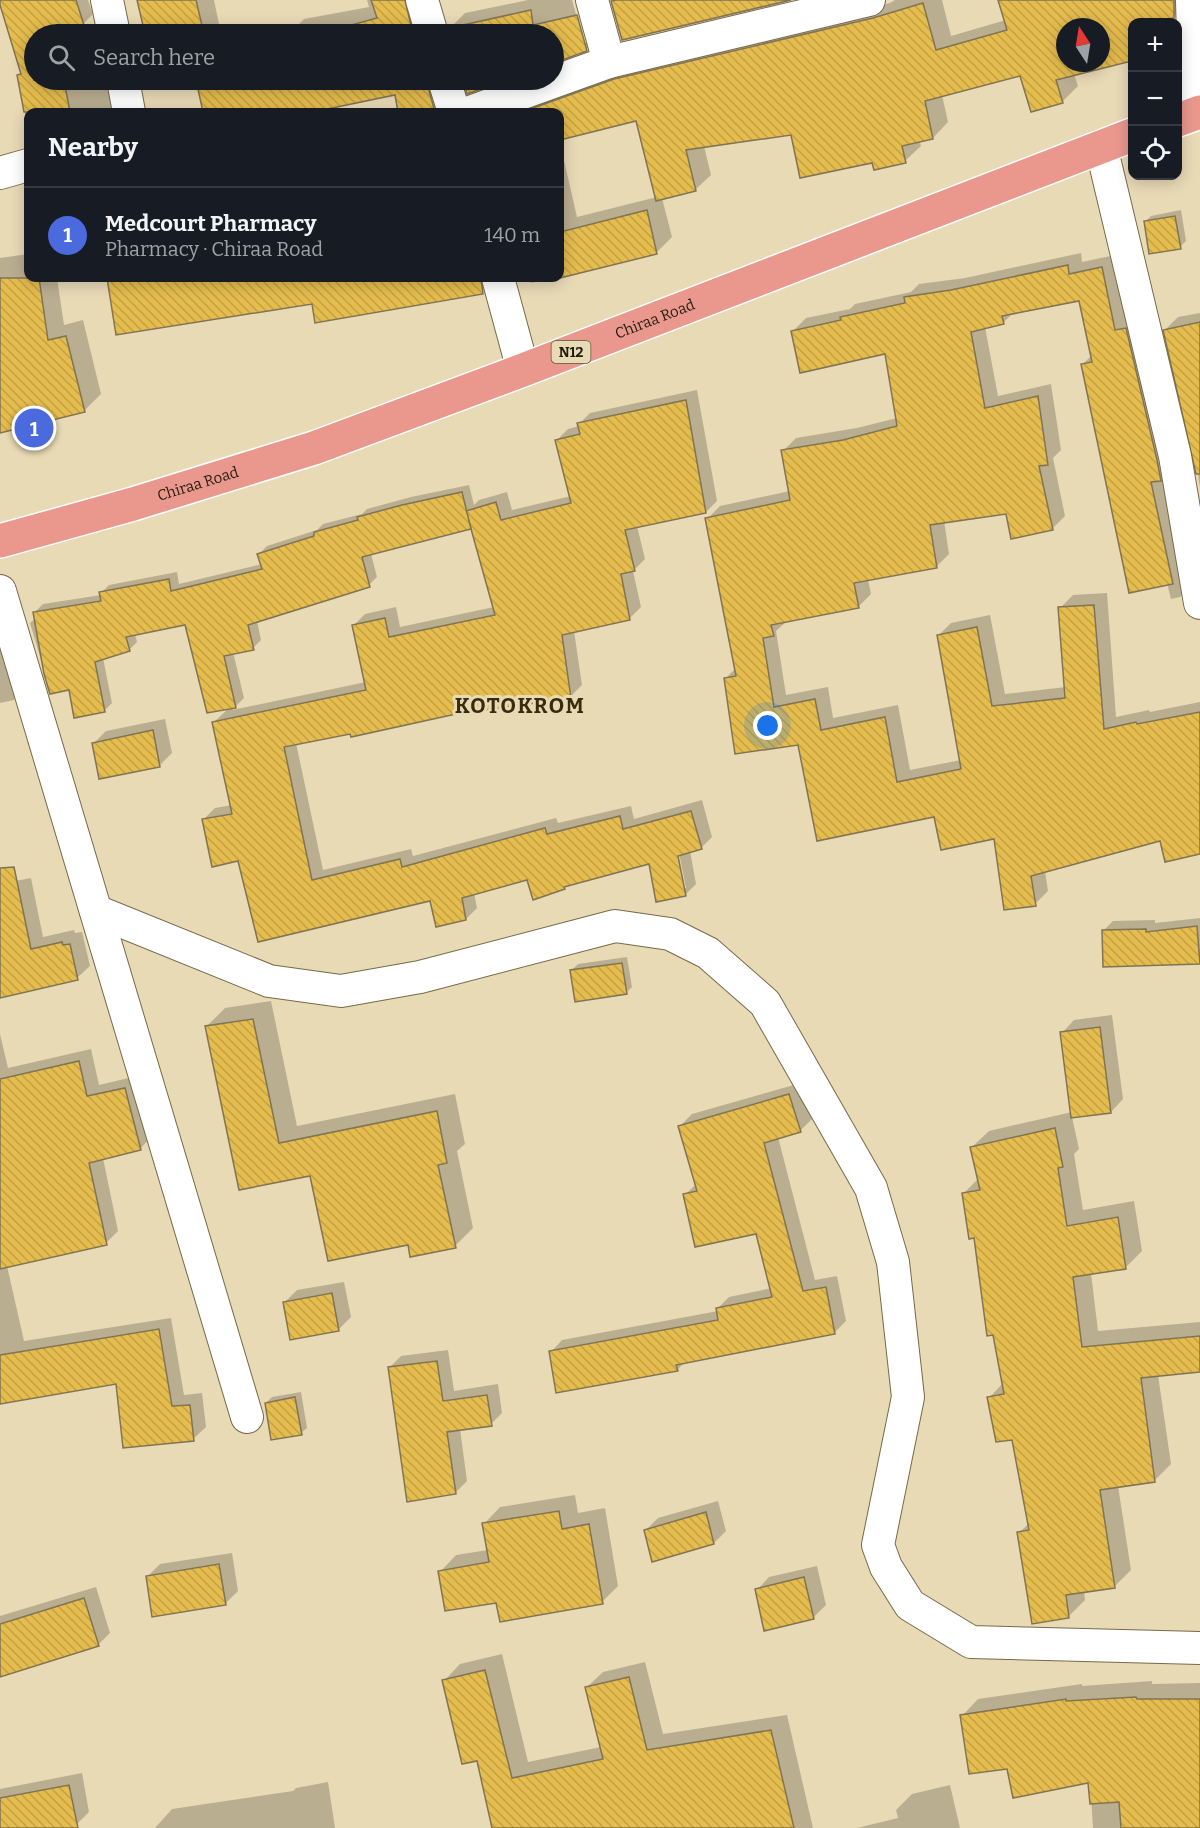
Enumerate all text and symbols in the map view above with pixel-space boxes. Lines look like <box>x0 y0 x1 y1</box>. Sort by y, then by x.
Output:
north arrow <box>1056 18 1110 72</box>
map controls <box>1128 18 1182 180</box>
button: + <box>1128 18 1182 72</box>
search box <box>24 24 564 90</box>
icon: search <box>45 41 78 74</box>
text: Search here <box>93 44 215 71</box>
button: − <box>1128 72 1182 126</box>
button: locate <box>1128 126 1182 180</box>
text: Nearby <box>48 132 138 163</box>
text: Medcourt Pharmacy <box>105 210 316 237</box>
text: 1 <box>63 223 72 247</box>
text: 140 m <box>484 223 540 247</box>
text: Pharmacy · Chiraa Road <box>105 237 323 261</box>
street label: Chiraa Road <box>612 296 697 343</box>
road number: N12 <box>552 341 590 363</box>
pin: 1 <box>15 406 54 450</box>
street label: Chiraa Road <box>155 463 241 505</box>
district label: KOTOKROM <box>455 693 585 719</box>
your location <box>753 711 782 740</box>

